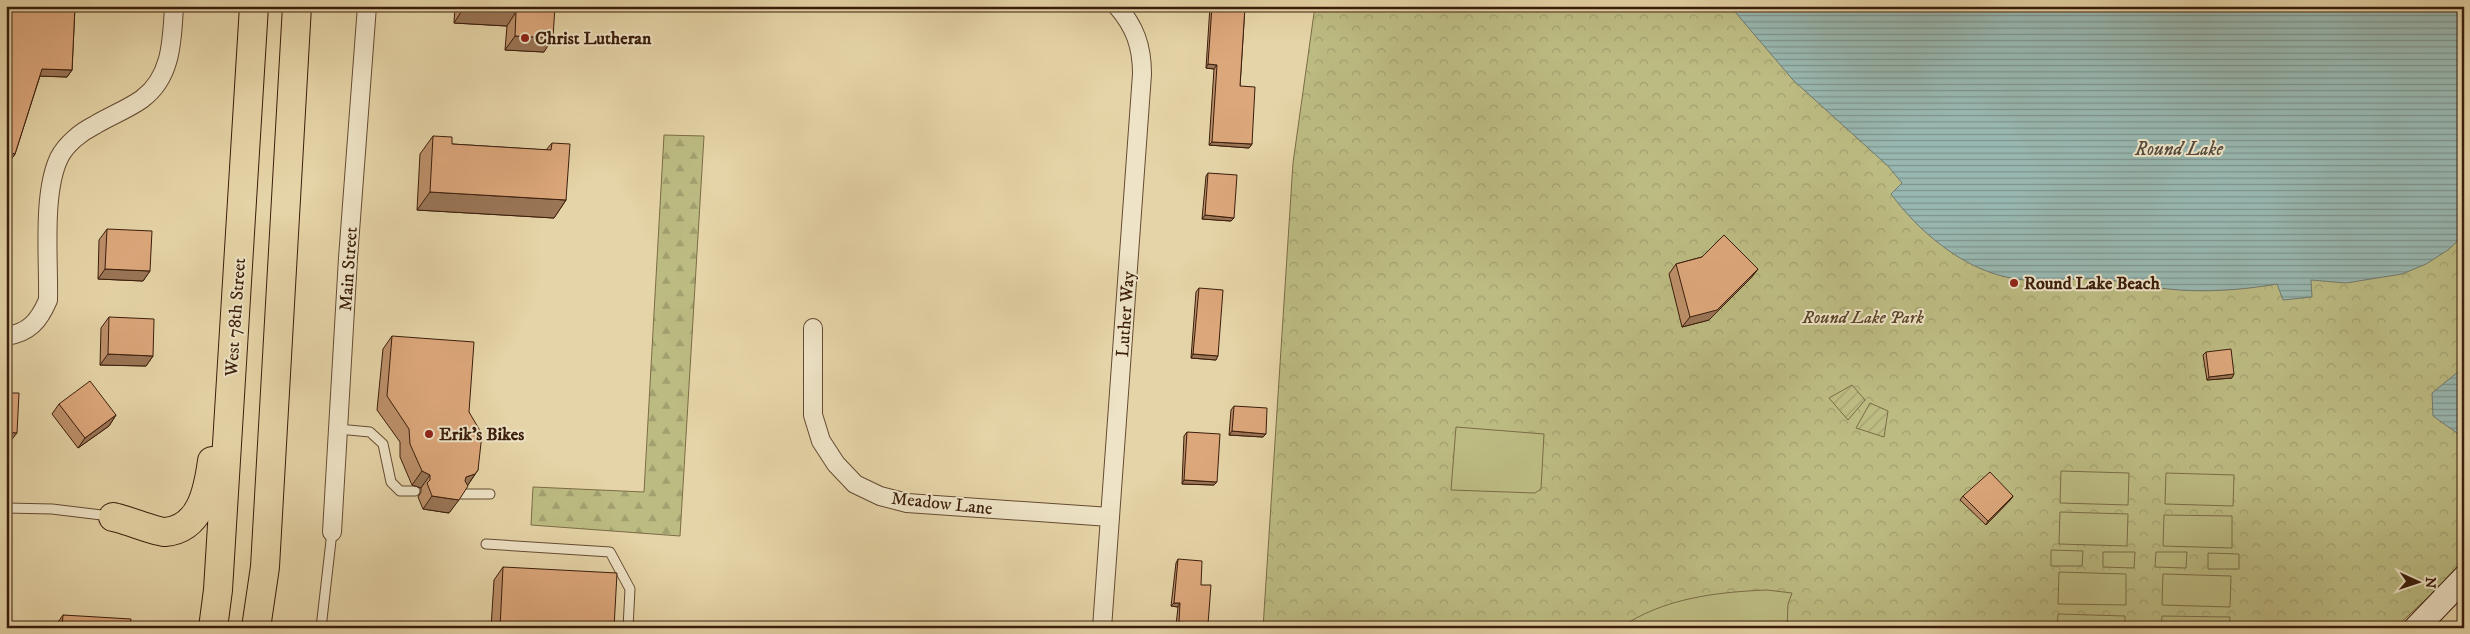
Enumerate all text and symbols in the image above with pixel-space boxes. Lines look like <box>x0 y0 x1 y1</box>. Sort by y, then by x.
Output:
place label: Christ Lutheran <box>535 28 652 50</box>
marker: Christ Lutheran <box>519 32 531 44</box>
water label: Round Lake <box>2134 138 2224 161</box>
street label: Main Street <box>335 226 363 312</box>
street label: West 78th Street <box>221 257 251 378</box>
street label: Luther Way <box>1112 270 1140 358</box>
place label: Round Lake Beach <box>2024 273 2160 295</box>
marker: Round Lake Beach <box>2008 277 2020 289</box>
park label: Round Lake Park <box>1801 307 1924 329</box>
place label: Erik's Bikes <box>439 424 524 446</box>
marker: Erik's Bikes <box>423 428 435 440</box>
street label: Meadow Lane <box>890 488 994 520</box>
north arrow <box>2392 556 2442 606</box>
text: N <box>2421 576 2439 589</box>

